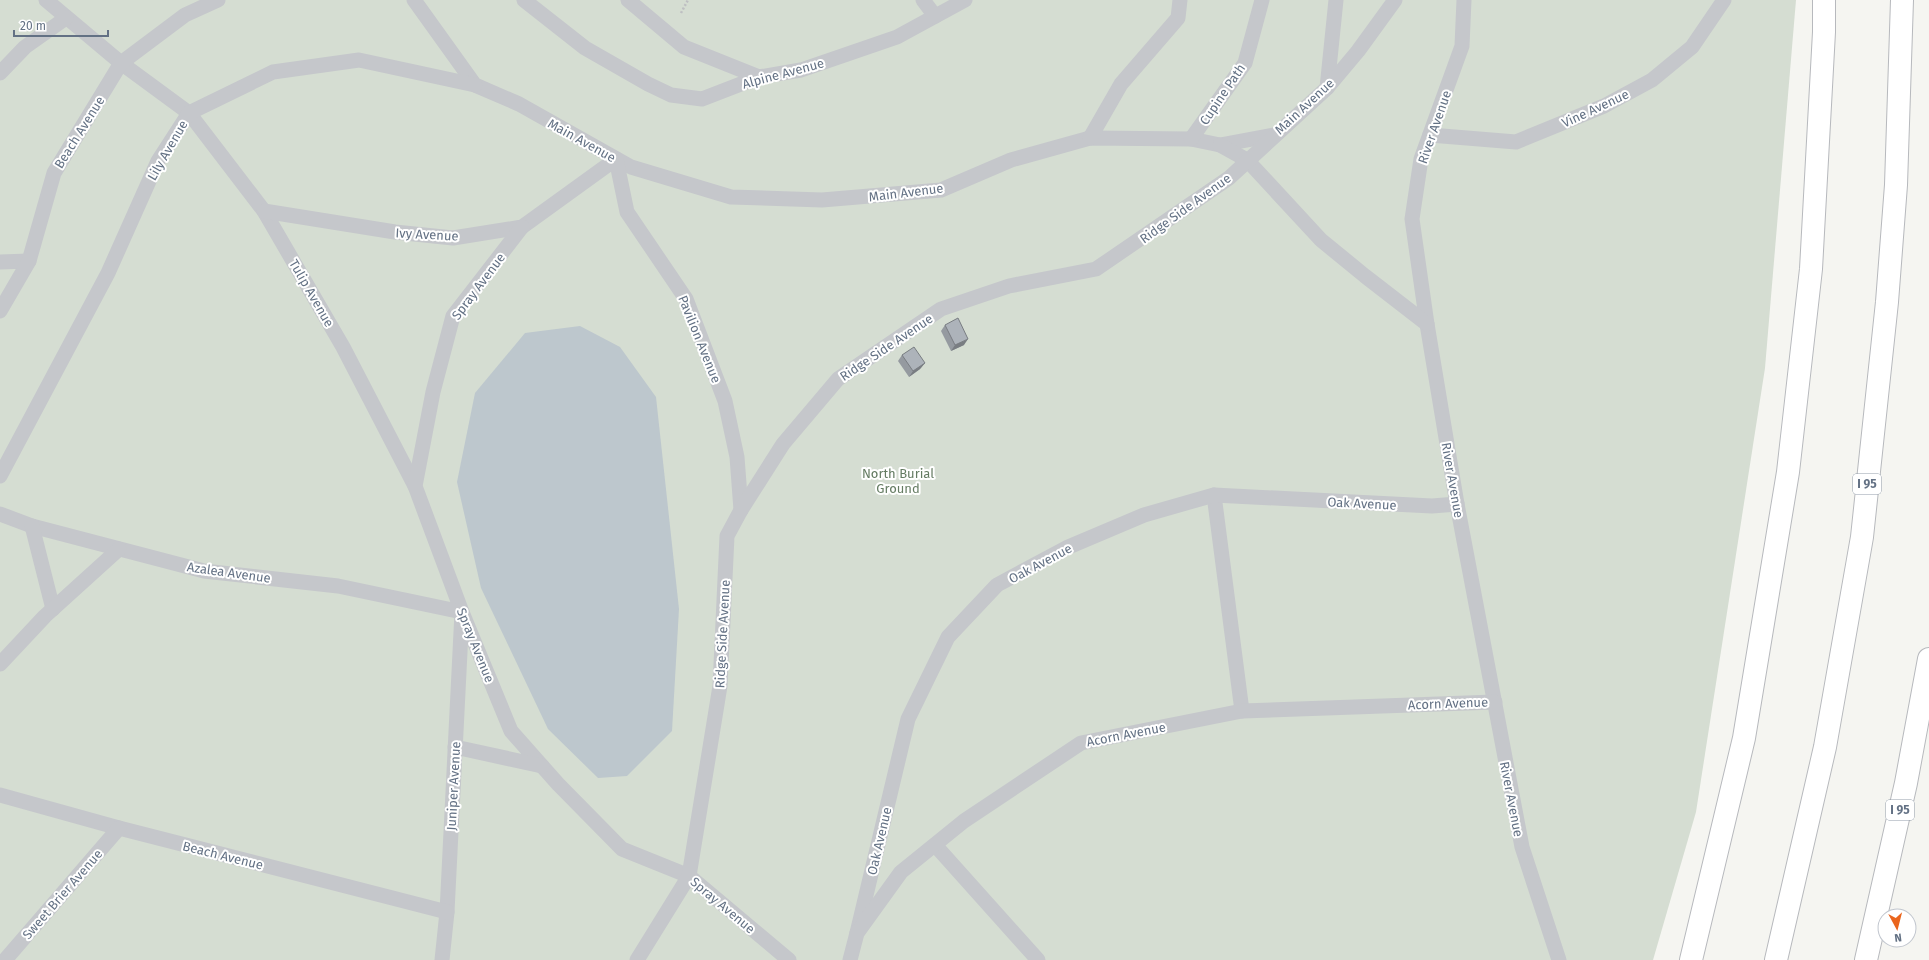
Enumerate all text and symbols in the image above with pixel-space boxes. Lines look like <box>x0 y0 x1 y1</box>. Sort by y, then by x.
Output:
scale bar <box>14 12 108 38</box>
text: 20 m <box>20 19 46 33</box>
street label: Alpine Avenue <box>741 55 826 92</box>
street label: Cupine Path <box>1197 61 1248 128</box>
street label: Main Avenue <box>1272 75 1337 137</box>
street label: Vine Avenue <box>1559 86 1631 131</box>
street label: River Avenue <box>1415 89 1454 166</box>
street label: Beach Avenue <box>51 93 108 171</box>
street label: Main Avenue <box>545 116 618 165</box>
street label: Lily Avenue <box>144 118 191 183</box>
street label: Ridge Side Avenue <box>1137 170 1234 246</box>
street label: Main Avenue <box>868 180 944 205</box>
street label: Ivy Avenue <box>395 225 459 244</box>
street label: Spray Avenue <box>449 250 508 322</box>
street label: Tulip Avenue <box>286 257 337 330</box>
street label: Pavilion Avenue <box>675 293 724 385</box>
street label: Ridge Side Avenue <box>837 311 935 384</box>
street label: River Avenue <box>1438 441 1467 519</box>
park label: North Burial Ground <box>862 466 934 496</box>
road number: I 95 <box>1853 474 1881 494</box>
street label: Oak Avenue <box>1327 494 1397 513</box>
street label: Oak Avenue <box>1006 541 1074 586</box>
street label: Azalea Avenue <box>186 559 272 586</box>
street label: Ridge Side Avenue <box>712 579 733 689</box>
street label: Spray Avenue <box>454 606 497 685</box>
street label: Acorn Avenue <box>1408 695 1488 712</box>
street label: Acorn Avenue <box>1085 719 1167 750</box>
street label: Juniper Avenue <box>444 741 463 831</box>
street label: River Avenue <box>1497 760 1526 838</box>
road number: I 95 <box>1886 800 1914 820</box>
street label: Oak Avenue <box>864 806 895 877</box>
street label: Beach Avenue <box>181 838 265 873</box>
street label: Sweet Brier Avenue <box>19 846 105 942</box>
street label: Spray Avenue <box>688 874 758 937</box>
north arrow <box>1877 908 1917 948</box>
text: N <box>1894 931 1903 944</box>

